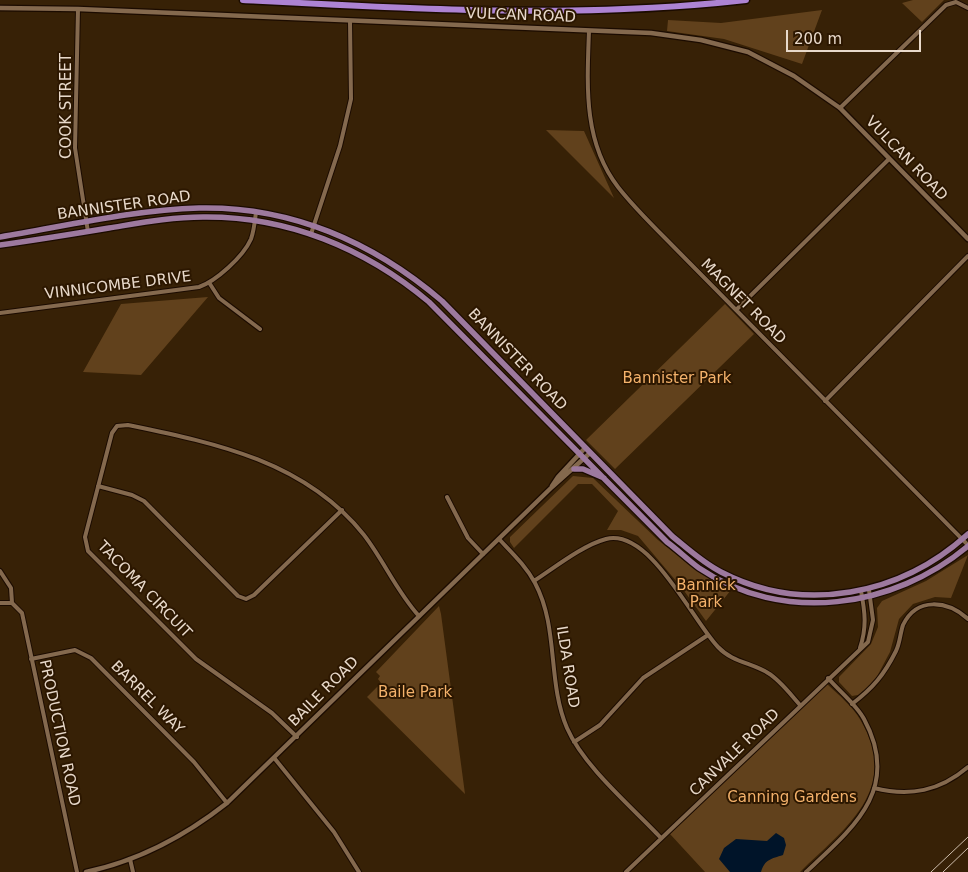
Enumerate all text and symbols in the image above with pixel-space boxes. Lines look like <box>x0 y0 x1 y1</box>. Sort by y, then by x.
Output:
street label: VULCAN ROAD <box>466 5 576 27</box>
scale bar <box>788 20 923 52</box>
text: 200 m <box>794 30 842 48</box>
street label: COOK STREET <box>58 53 76 159</box>
street label: VULCAN ROAD <box>861 113 951 205</box>
street label: BANNISTER ROAD <box>56 188 192 224</box>
street label: MAGNET ROAD <box>697 256 789 348</box>
street label: VINNICOMBE DRIVE <box>44 268 192 304</box>
street label: BANNISTER ROAD <box>464 305 570 415</box>
park label: Bannister Park <box>623 370 731 388</box>
street label: TACOMA CIRCUIT <box>93 538 195 642</box>
park label: Bannick Park <box>676 577 736 612</box>
street label: ILDA ROAD <box>552 625 582 709</box>
street label: BAILE ROAD <box>285 653 363 731</box>
street label: PRODUCTION ROAD <box>35 658 83 808</box>
street label: BARREL WAY <box>107 658 187 738</box>
park label: Baile Park <box>378 684 452 702</box>
street label: CANVALE ROAD <box>686 706 784 800</box>
park label: Canning Gardens <box>727 789 857 807</box>

